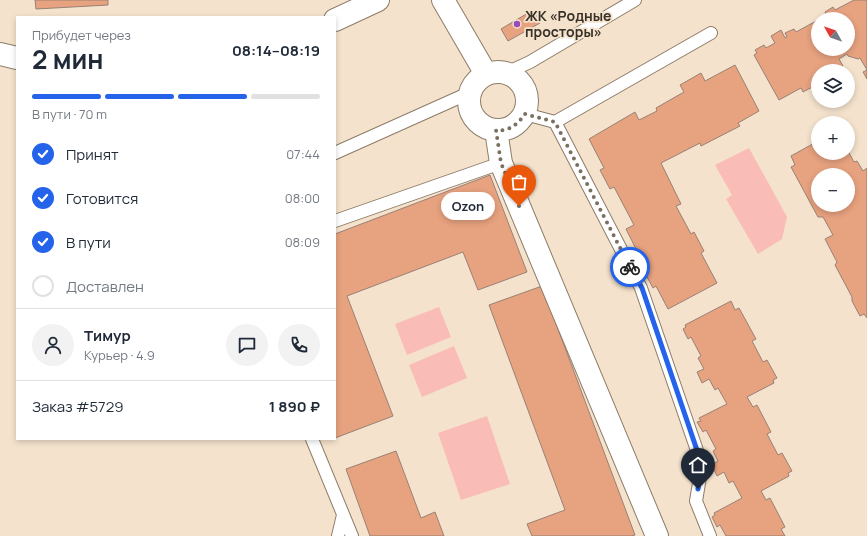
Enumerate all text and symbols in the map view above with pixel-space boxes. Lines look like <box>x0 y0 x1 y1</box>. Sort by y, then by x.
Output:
place label: ЖК «Родные просторы» <box>525 6 612 41</box>
north arrow <box>811 12 855 56</box>
map controls <box>811 12 855 212</box>
marker: ЖК «Родные просторы» <box>512 19 522 29</box>
text: Прибудет через <box>32 26 131 44</box>
text: 08:14–08:19 <box>232 40 320 61</box>
text: 2 мин <box>32 41 104 77</box>
button: layers <box>811 64 855 108</box>
text: В пути · 70 m <box>32 105 107 123</box>
button: + <box>811 116 855 160</box>
icon: check <box>32 143 54 165</box>
text: Принят <box>66 144 119 165</box>
text: 07:44 <box>286 145 320 163</box>
pin <box>502 165 536 206</box>
button: − <box>811 168 855 212</box>
icon: bag <box>508 171 530 193</box>
icon: check <box>32 187 54 209</box>
text: Готовится <box>66 188 138 209</box>
text: 08:00 <box>285 189 320 207</box>
callout: Ozon <box>441 192 495 220</box>
text: Ozon <box>452 197 484 215</box>
icon: check <box>32 231 54 253</box>
text: В пути <box>66 232 111 253</box>
text: 08:09 <box>285 233 320 251</box>
courier <box>610 247 650 287</box>
icon: bike <box>619 256 641 278</box>
text: Доставлен <box>66 276 144 297</box>
button: person <box>32 324 74 366</box>
button: chat <box>226 324 268 366</box>
button: phone <box>278 324 320 366</box>
text: Тимур <box>84 325 131 346</box>
text: Курьер · 4.9 <box>84 346 155 364</box>
text: Заказ #5729 <box>32 396 124 417</box>
text: 1 890 ₽ <box>269 396 320 417</box>
pin <box>681 448 715 489</box>
icon: home <box>687 454 709 476</box>

